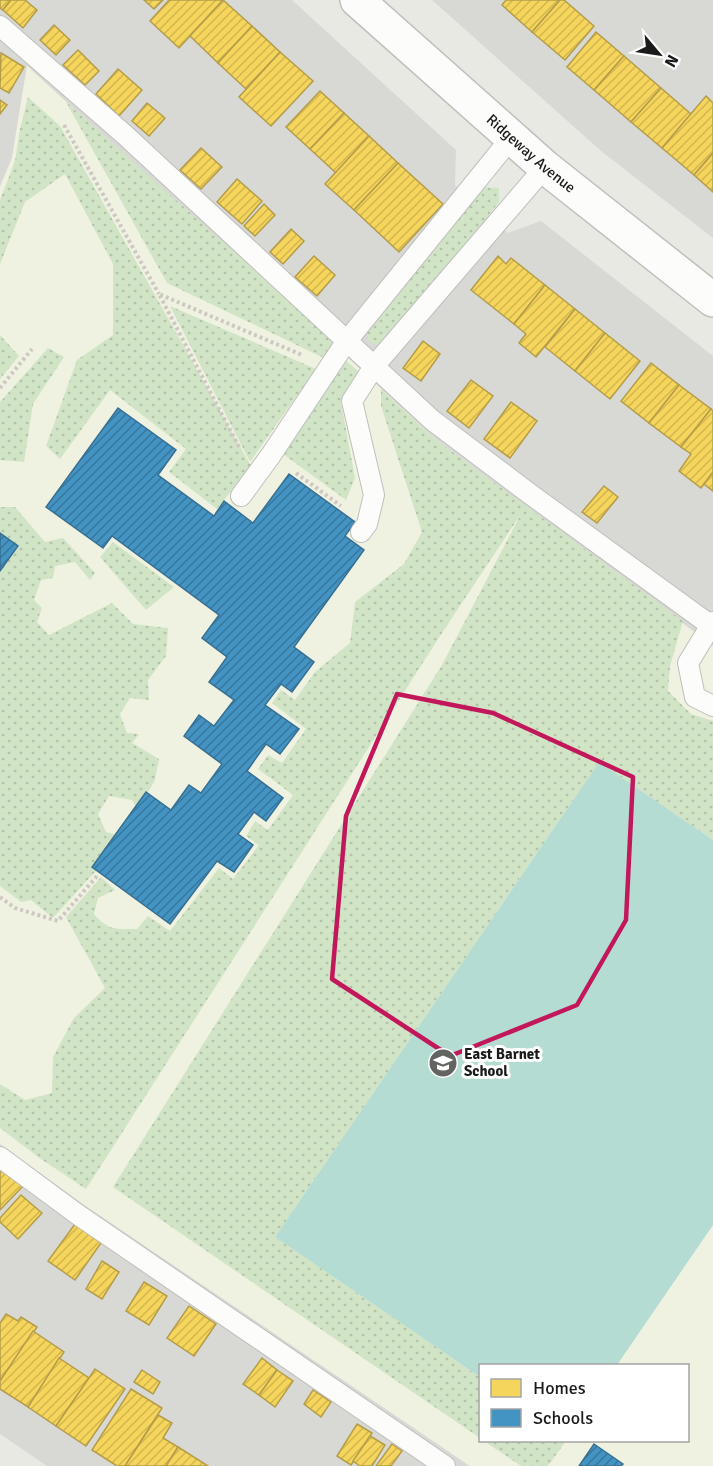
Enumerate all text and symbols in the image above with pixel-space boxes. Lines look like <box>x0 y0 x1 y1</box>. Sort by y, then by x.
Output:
north arrow <box>629 24 689 84</box>
text: N <box>660 51 683 71</box>
street label: Ridgeway Avenue <box>483 110 579 197</box>
place label: East Barnet School <box>464 1045 540 1080</box>
school or university icon: East Barnet School <box>427 1047 459 1079</box>
legend <box>479 1364 689 1442</box>
text: Homes <box>533 1377 586 1399</box>
text: Schools <box>533 1407 593 1429</box>

